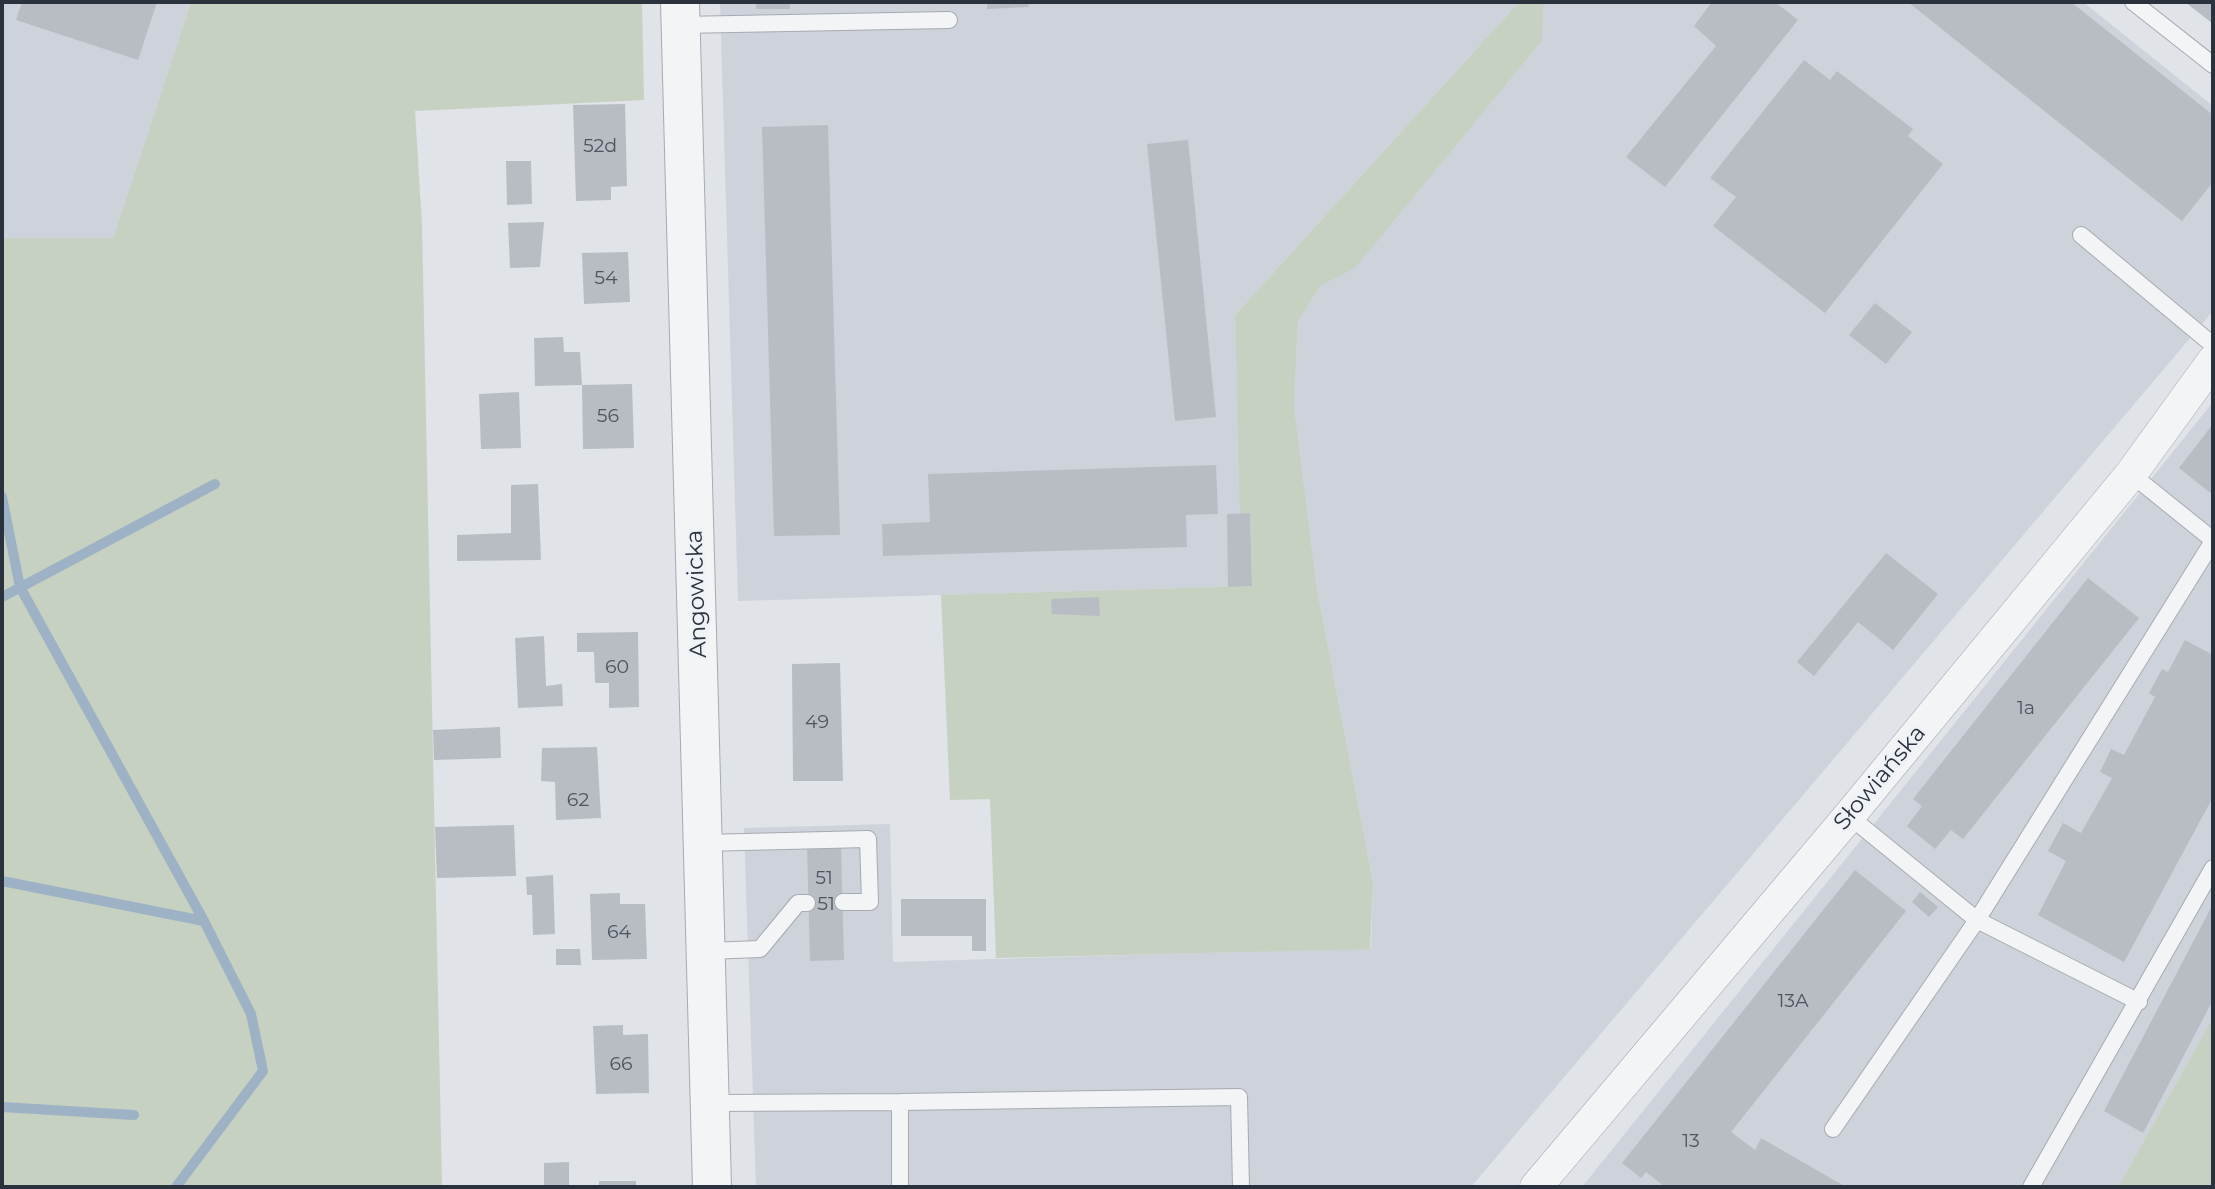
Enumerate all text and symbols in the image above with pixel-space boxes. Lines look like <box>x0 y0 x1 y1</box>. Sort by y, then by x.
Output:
house number: 52d <box>583 135 617 157</box>
house number: 54 <box>594 267 618 289</box>
house number: 56 <box>597 405 619 427</box>
street label: Angowicka <box>681 529 713 659</box>
house number: 60 <box>605 656 629 678</box>
house number: 1a <box>2017 697 2035 719</box>
house number: 49 <box>805 711 829 733</box>
street label: Słowiańska <box>1828 720 1932 836</box>
house number: 62 <box>567 789 589 811</box>
house number: 51 <box>815 867 833 889</box>
house number: 51 <box>817 893 835 915</box>
house number: 64 <box>607 921 631 943</box>
house number: 13A <box>1777 990 1809 1012</box>
house number: 66 <box>609 1053 633 1075</box>
house number: 13 <box>1682 1130 1700 1152</box>

